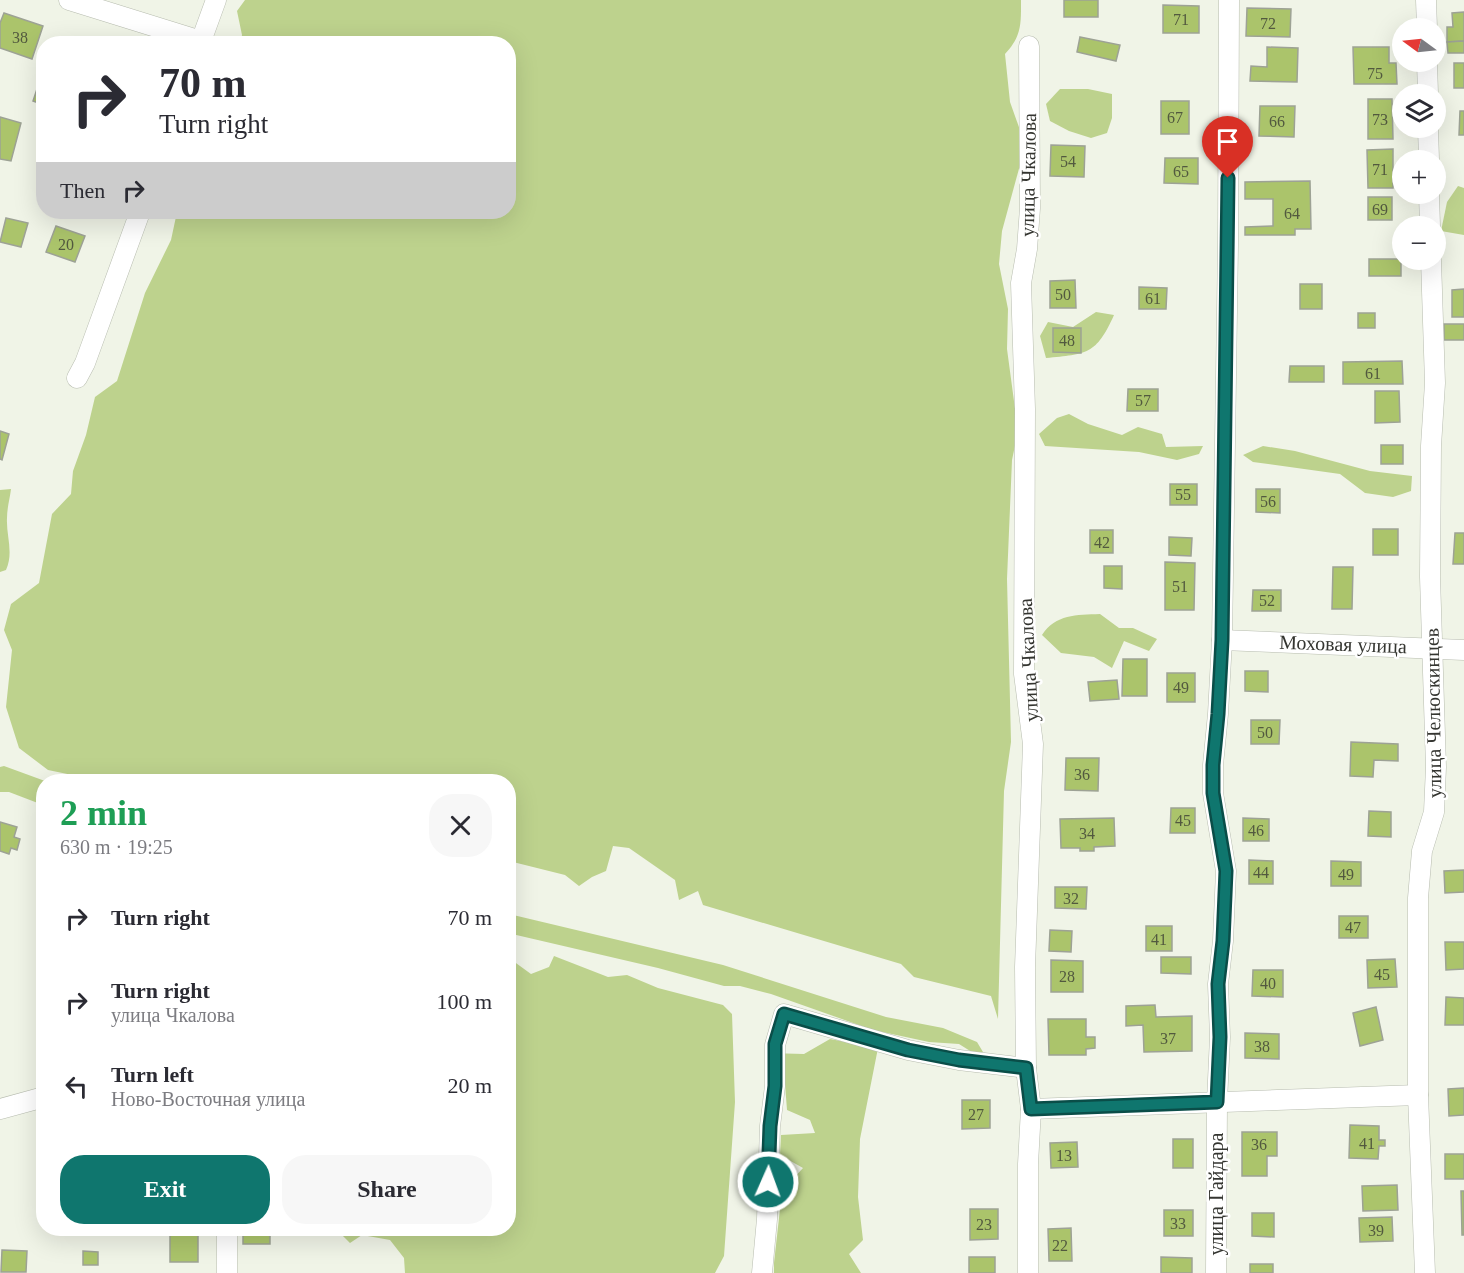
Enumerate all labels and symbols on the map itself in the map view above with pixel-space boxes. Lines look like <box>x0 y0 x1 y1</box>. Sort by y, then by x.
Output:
house number: 71 <box>1173 11 1189 28</box>
house number: 72 <box>1260 15 1276 32</box>
north arrow <box>1392 18 1446 72</box>
house number: 38 <box>12 29 28 46</box>
house number: 75 <box>1367 65 1383 82</box>
house number: 67 <box>1167 109 1183 126</box>
house number: 73 <box>1372 111 1388 128</box>
street label: улица Чкалова <box>1016 113 1041 237</box>
house number: 66 <box>1269 113 1285 130</box>
pin <box>1202 116 1253 178</box>
house number: 54 <box>1060 153 1076 170</box>
house number: 71 <box>1372 161 1388 178</box>
house number: 65 <box>1173 163 1189 180</box>
house number: 69 <box>1372 201 1388 218</box>
house number: 64 <box>1284 205 1300 222</box>
house number: 20 <box>58 236 74 253</box>
house number: 50 <box>1055 286 1071 303</box>
house number: 61 <box>1145 290 1161 307</box>
house number: 48 <box>1059 332 1075 349</box>
house number: 61 <box>1365 365 1381 382</box>
house number: 57 <box>1135 392 1151 409</box>
house number: 55 <box>1175 486 1191 503</box>
house number: 56 <box>1260 493 1276 510</box>
house number: 42 <box>1094 534 1110 551</box>
house number: 51 <box>1172 578 1188 595</box>
house number: 52 <box>1259 592 1275 609</box>
street label: улица Чкалова <box>1014 597 1043 722</box>
street label: улица Челюскинцев <box>1421 628 1446 798</box>
street label: Моховая улица <box>1279 631 1407 658</box>
house number: 49 <box>1173 679 1189 696</box>
house number: 50 <box>1257 724 1273 741</box>
house number: 36 <box>1074 766 1090 783</box>
house number: 45 <box>1175 812 1191 829</box>
house number: 46 <box>1248 822 1264 839</box>
house number: 34 <box>1079 825 1095 842</box>
house number: 44 <box>1253 864 1269 881</box>
house number: 49 <box>1338 866 1354 883</box>
house number: 32 <box>1063 890 1079 907</box>
house number: 47 <box>1345 919 1361 936</box>
house number: 41 <box>1151 931 1167 948</box>
house number: 45 <box>1374 966 1390 983</box>
house number: 28 <box>1059 968 1075 985</box>
house number: 40 <box>1260 975 1276 992</box>
house number: 37 <box>1160 1030 1176 1047</box>
house number: 38 <box>1254 1038 1270 1055</box>
house number: 27 <box>968 1106 984 1123</box>
street label: улица Гайдара <box>1205 1132 1228 1255</box>
house number: 41 <box>1359 1135 1375 1152</box>
house number: 36 <box>1251 1136 1267 1153</box>
house number: 13 <box>1056 1147 1072 1164</box>
position arrow <box>736 1150 800 1214</box>
house number: 33 <box>1170 1215 1186 1232</box>
house number: 23 <box>976 1216 992 1233</box>
house number: 39 <box>1368 1222 1384 1239</box>
house number: 22 <box>1052 1237 1068 1254</box>

